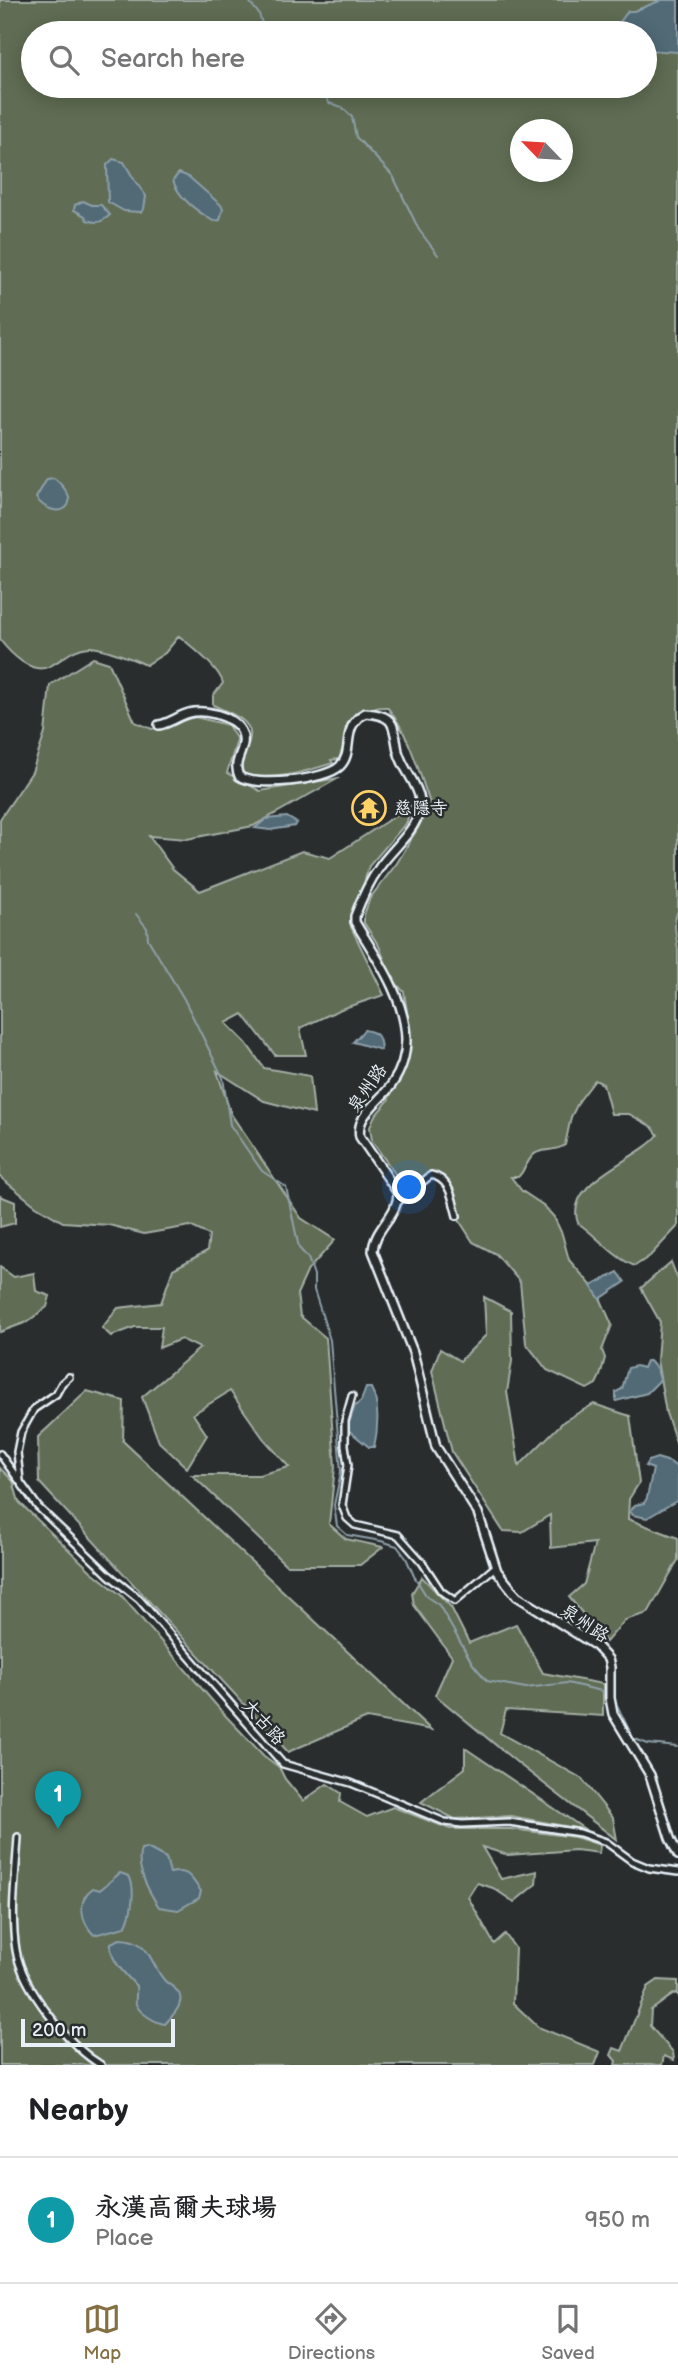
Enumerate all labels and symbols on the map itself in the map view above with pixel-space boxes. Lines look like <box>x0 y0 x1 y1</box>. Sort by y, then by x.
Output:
north arrow <box>510 119 573 182</box>
temple icon: 慈隱寺 <box>350 789 388 827</box>
place label: 慈隱寺 <box>394 798 448 819</box>
street label: 泉州路 <box>343 1060 391 1116</box>
your location <box>392 1170 426 1204</box>
street label: 泉州路 <box>556 1600 613 1647</box>
street label: 大古路 <box>238 1695 289 1749</box>
pin: 1 <box>35 1771 81 1829</box>
scale bar <box>21 2016 175 2048</box>

